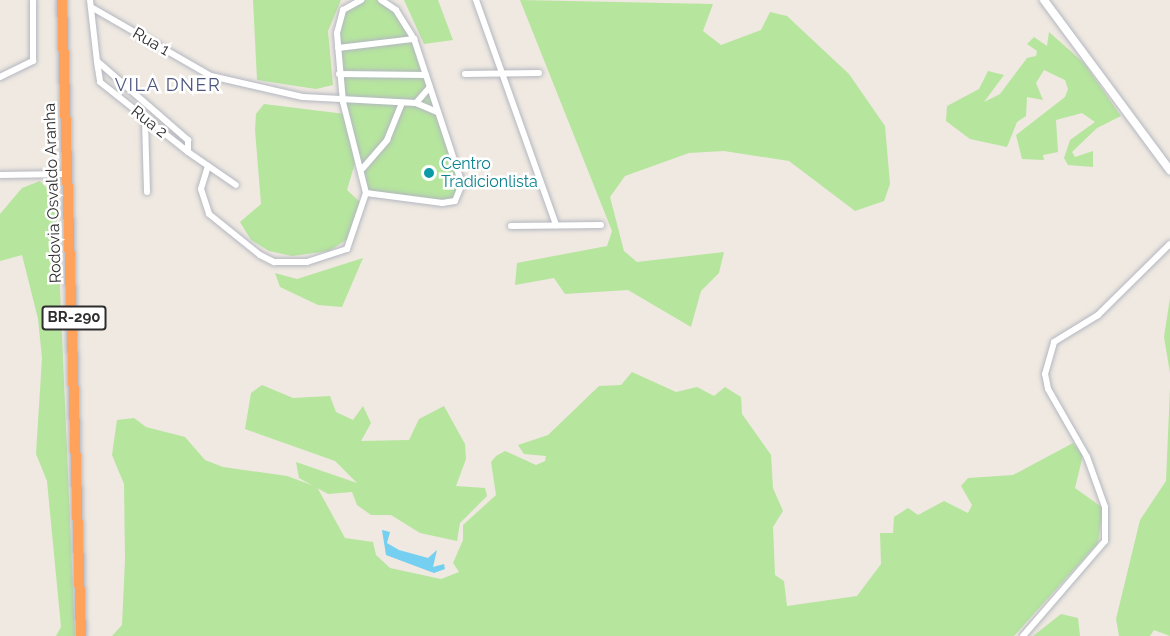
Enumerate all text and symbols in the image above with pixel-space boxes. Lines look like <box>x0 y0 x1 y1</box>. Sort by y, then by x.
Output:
street label: Rua 1 <box>129 24 173 60</box>
district label: VILA DNER <box>115 74 221 96</box>
street label: Rodovia Osvaldo Aranha <box>40 102 66 284</box>
street label: Rua 2 <box>127 102 171 142</box>
place label: Centro Tradicionlista <box>441 154 538 192</box>
marker: Centro Tradicionlista <box>422 166 436 180</box>
road number: BR-290 <box>41 306 107 330</box>

